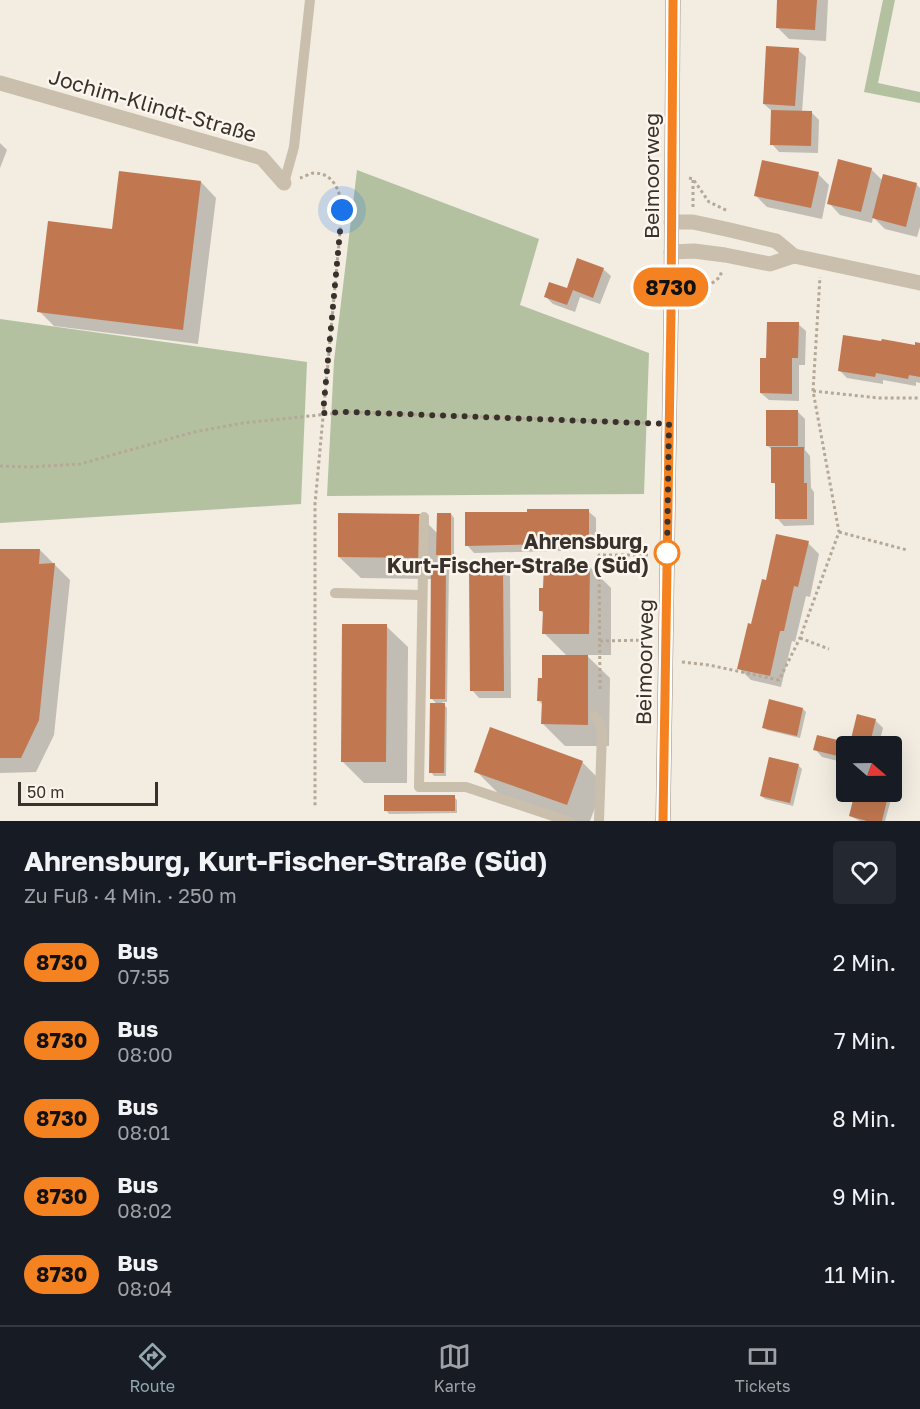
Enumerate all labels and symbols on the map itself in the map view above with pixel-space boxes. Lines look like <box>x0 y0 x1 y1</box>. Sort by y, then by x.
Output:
street label: Jochim-Klindt-Straße <box>46 63 260 147</box>
street label: Beimoorweg <box>638 113 664 239</box>
your location <box>327 195 357 225</box>
line badge: 8730 <box>629 268 713 306</box>
place label: Ahrensburg, Kurt-Fischer-Straße (Süd) <box>387 528 649 578</box>
marker: Ahrensburg, Kurt-Fischer-Straße (Süd) <box>654 540 680 566</box>
street label: Beimoorweg <box>630 599 658 725</box>
north arrow <box>836 736 902 802</box>
scale bar <box>18 779 158 806</box>

